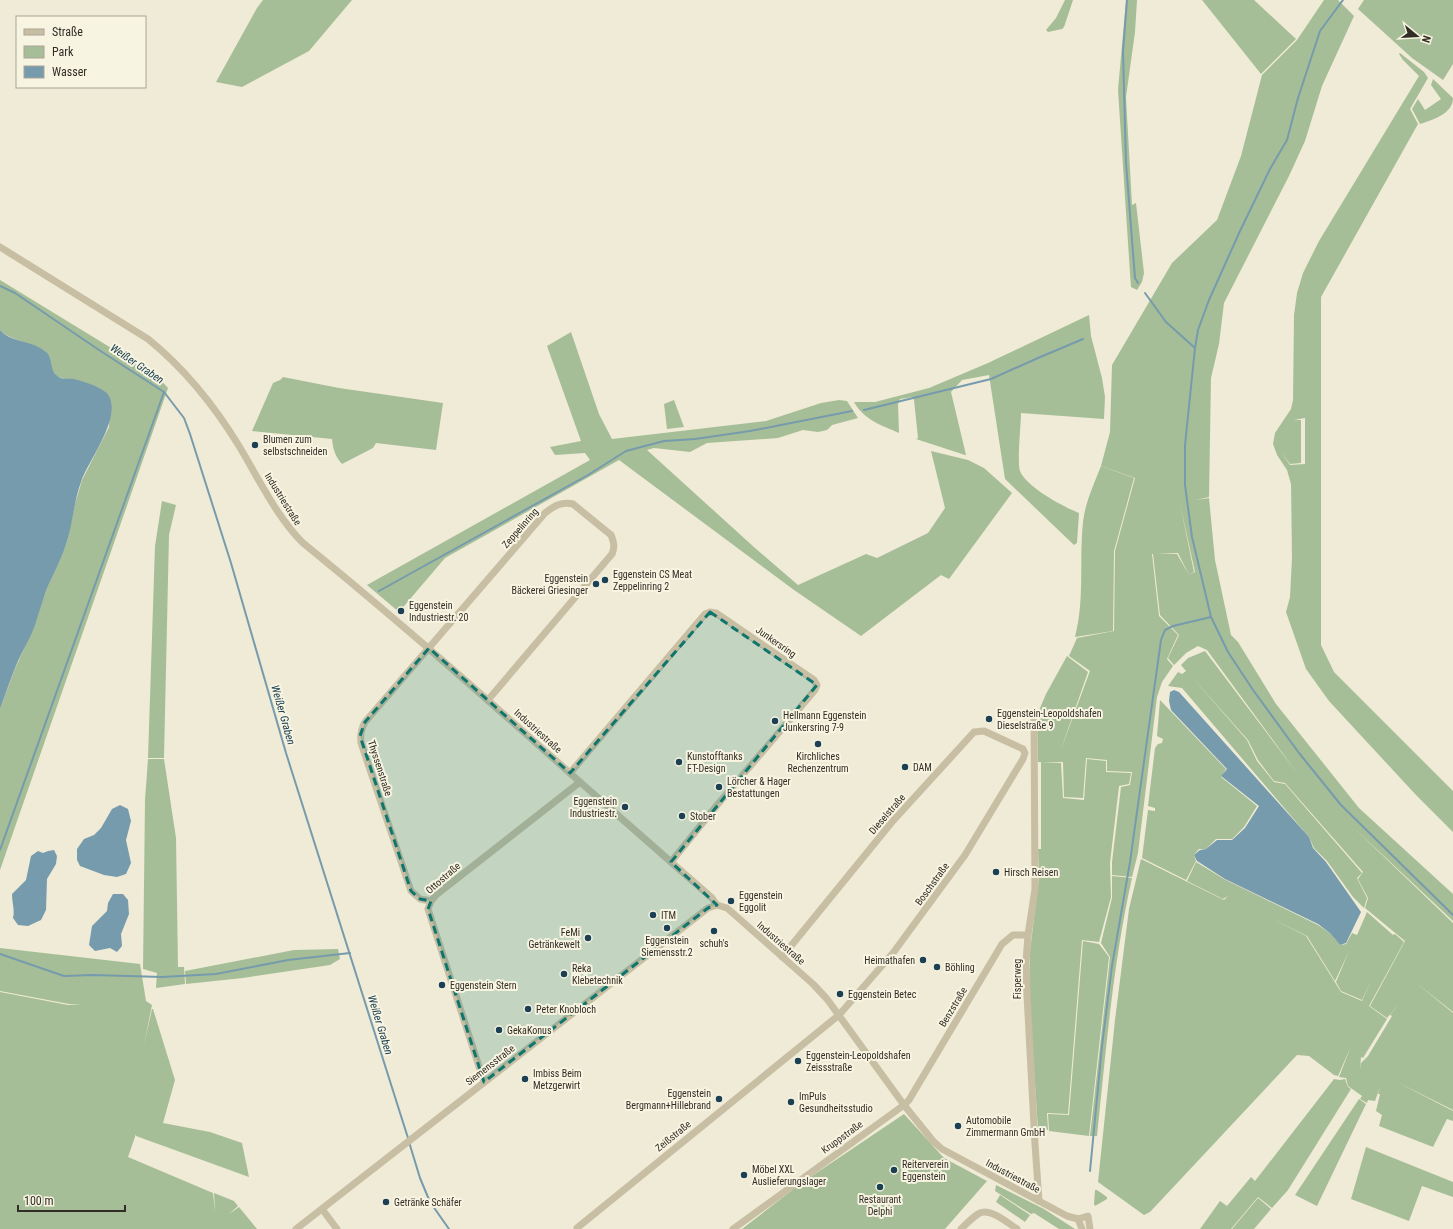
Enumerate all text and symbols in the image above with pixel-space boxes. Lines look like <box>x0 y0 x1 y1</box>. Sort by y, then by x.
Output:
legend <box>16 16 146 88</box>
north arrow <box>1397 16 1437 56</box>
text: Straße <box>52 25 83 39</box>
text: N <box>1419 34 1433 44</box>
text: Park <box>52 45 74 59</box>
text: Wasser <box>52 65 87 79</box>
water label: Weißer Graben <box>108 341 166 387</box>
place label: Blumen zum selbstschneiden <box>263 434 327 457</box>
marker: Blumen zum selbstschneiden <box>250 440 260 450</box>
street label: Industriestraße <box>263 471 304 528</box>
street label: Zeppelinring <box>500 506 540 550</box>
place label: Eggenstein CS Meat Zeppelinring 2 <box>613 569 692 592</box>
place label: Eggenstein Bäckerei Griesinger <box>512 573 588 596</box>
marker: Eggenstein CS Meat Zeppelinring 2 <box>600 575 610 585</box>
marker: Eggenstein Bäckerei Griesinger <box>591 579 601 589</box>
place label: Eggenstein Industriestr. 20 <box>409 600 469 623</box>
marker: Eggenstein Industriestr. 20 <box>396 606 406 616</box>
street label: Junkersring <box>754 624 798 660</box>
water label: Weißer Graben <box>268 684 298 746</box>
street label: Industriestraße <box>512 707 564 755</box>
place label: Eggenstein-Leopoldshafen Dieselstraße 9 <box>997 708 1102 731</box>
place label: Hellmann Eggenstein Junkersring 7-9 <box>783 710 867 733</box>
marker: Eggenstein-Leopoldshafen Dieselstraße 9 <box>984 714 994 724</box>
marker: Hellmann Eggenstein Junkersring 7-9 <box>770 716 780 726</box>
street label: Thyssenstraße <box>366 739 394 798</box>
marker: Kirchliches Rechenzentrum <box>813 739 823 749</box>
place label: Kunstofftanks FT-Design <box>687 751 743 774</box>
place label: Kirchliches Rechenzentrum <box>787 751 849 774</box>
marker: Kunstofftanks FT-Design <box>674 757 684 767</box>
marker: DAM <box>900 762 910 772</box>
place label: DAM <box>913 762 932 773</box>
place label: Lörcher & Hager Bestattungen <box>727 776 791 799</box>
marker: Lörcher & Hager Bestattungen <box>714 782 724 792</box>
street label: Dieselstraße <box>867 792 908 836</box>
place label: Eggenstein Industriestr. <box>570 796 617 819</box>
marker: Eggenstein Industriestr. <box>620 802 630 812</box>
marker: Stober <box>677 811 687 821</box>
place label: Stober <box>690 811 716 822</box>
street label: Ottostraße <box>424 860 463 896</box>
street label: Boschstraße <box>913 860 951 907</box>
marker: Hirsch Reisen <box>991 867 1001 877</box>
place label: Hirsch Reisen <box>1004 867 1058 878</box>
place label: Eggenstein Eggolit <box>739 890 783 913</box>
marker: Eggenstein Eggolit <box>726 896 736 906</box>
marker: ITM <box>648 910 658 920</box>
place label: ITM <box>661 910 676 921</box>
street label: Industriestraße <box>755 919 807 967</box>
marker: Eggenstein Siemensstr.2 <box>662 923 672 933</box>
marker: schuh's <box>709 926 719 936</box>
place label: FeMi Getränkewelt <box>528 927 580 950</box>
marker: FeMi Getränkewelt <box>583 933 593 943</box>
place label: Eggenstein Siemensstr.2 <box>641 935 693 958</box>
place label: schuh's <box>699 938 729 949</box>
place label: Heimathafen <box>864 955 915 966</box>
marker: Heimathafen <box>918 955 928 965</box>
street label: Fisperweg <box>1012 959 1023 999</box>
marker: Böhling <box>932 962 942 972</box>
place label: Böhling <box>945 962 975 973</box>
place label: Reka Klebetechnik <box>572 963 623 986</box>
marker: Reka Klebetechnik <box>559 969 569 979</box>
marker: Eggenstein Stern <box>437 980 447 990</box>
place label: Eggenstein Stern <box>450 980 517 991</box>
street label: Benzstraße <box>937 985 969 1029</box>
marker: Eggenstein Betec <box>835 989 845 999</box>
place label: Eggenstein Betec <box>848 989 917 1000</box>
water label: Weißer Graben <box>365 994 395 1056</box>
marker: Peter Knobloch <box>523 1004 533 1014</box>
place label: Peter Knobloch <box>536 1004 596 1015</box>
marker: GekaKonus <box>494 1025 504 1035</box>
place label: GekaKonus <box>507 1025 552 1036</box>
street label: Siemensstraße <box>463 1042 517 1087</box>
place label: Eggenstein-Leopoldshafen Zeissstraße <box>806 1050 911 1073</box>
marker: Eggenstein-Leopoldshafen Zeissstraße <box>793 1056 803 1066</box>
place label: Imbiss Beim Metzgerwirt <box>533 1068 582 1091</box>
marker: Imbiss Beim Metzgerwirt <box>520 1074 530 1084</box>
place label: Eggenstein Bergmann+Hillebrand <box>626 1088 711 1111</box>
place label: ImPuls Gesundheitsstudio <box>799 1091 873 1114</box>
marker: Eggenstein Bergmann+Hillebrand <box>714 1094 724 1104</box>
marker: ImPuls Gesundheitsstudio <box>786 1097 796 1107</box>
place label: Automobile Zimmermann GmbH <box>966 1115 1045 1138</box>
street label: Zeißstraße <box>653 1118 693 1154</box>
street label: Kruppstraße <box>819 1118 865 1156</box>
marker: Automobile Zimmermann GmbH <box>953 1121 963 1131</box>
street label: Industriestraße <box>984 1157 1042 1195</box>
place label: Reiterverein Eggenstein <box>902 1159 949 1182</box>
place label: Möbel XXL Auslieferungslager <box>752 1164 826 1187</box>
marker: Reiterverein Eggenstein <box>889 1165 899 1175</box>
marker: Möbel XXL Auslieferungslager <box>739 1170 749 1180</box>
marker: Restaurant Delphi <box>875 1182 885 1192</box>
scale bar <box>18 1187 125 1213</box>
text: 100 m <box>24 1194 54 1208</box>
place label: Restaurant Delphi <box>859 1194 901 1217</box>
marker: Getränke Schäfer <box>381 1197 391 1207</box>
place label: Getränke Schäfer <box>394 1197 462 1208</box>

